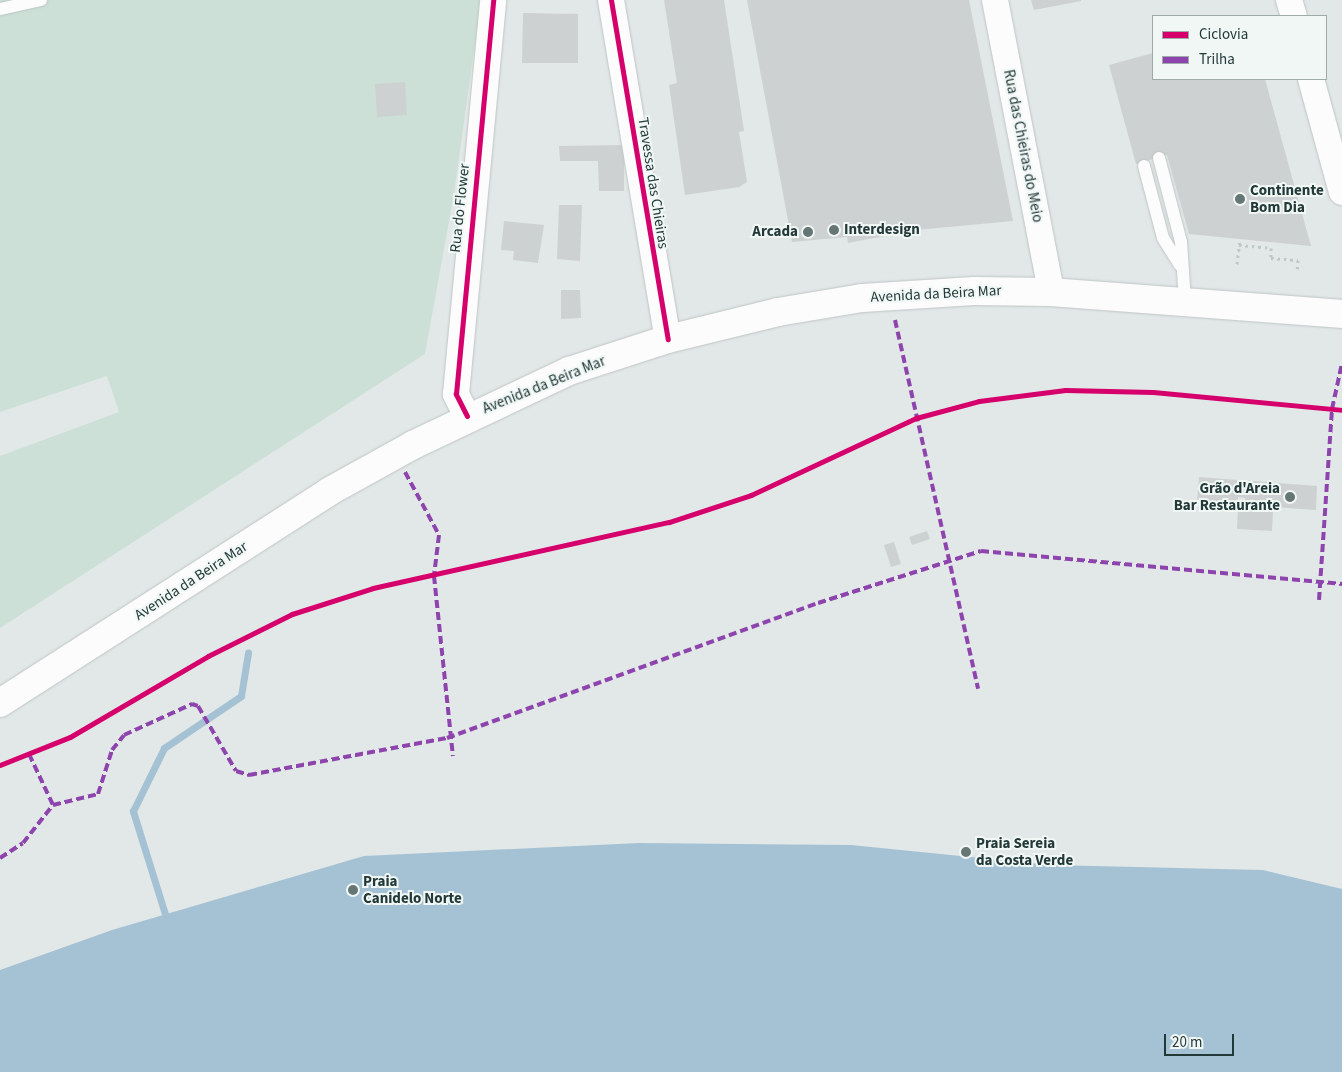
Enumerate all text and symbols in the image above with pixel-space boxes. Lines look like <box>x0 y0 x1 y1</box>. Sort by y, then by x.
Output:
legend <box>1152 15 1327 80</box>
text: Ciclovia <box>1199 24 1248 45</box>
text: Trilha <box>1199 49 1235 70</box>
street label: Rua das Chieiras do Meio <box>999 68 1047 224</box>
street label: Travessa das Chieiras <box>634 116 672 250</box>
street label: Rua do Flower <box>446 163 474 253</box>
place label: Continente Bom Dia <box>1250 181 1324 216</box>
marker: Continente Bom Dia <box>1234 193 1246 205</box>
place label: Interdesign <box>844 221 920 239</box>
place label: Arcada <box>752 223 798 241</box>
marker: Interdesign <box>828 224 840 236</box>
marker: Arcada <box>802 226 814 238</box>
street label: Avenida da Beira Mar <box>870 282 1002 306</box>
street label: Avenida da Beira Mar <box>480 352 608 418</box>
place label: Grão d'Areia Bar Restaurante <box>1174 479 1280 514</box>
marker: Grão d'Areia Bar Restaurante <box>1284 491 1296 503</box>
street label: Avenida da Beira Mar <box>131 538 251 624</box>
place label: Praia Sereia da Costa Verde <box>976 834 1073 869</box>
marker: Praia Sereia da Costa Verde <box>960 846 972 858</box>
place label: Praia Canidelo Norte <box>363 872 462 907</box>
marker: Praia Canidelo Norte <box>347 884 359 896</box>
scale bar <box>1167 1024 1237 1056</box>
text: 20 m <box>1172 1032 1202 1053</box>

